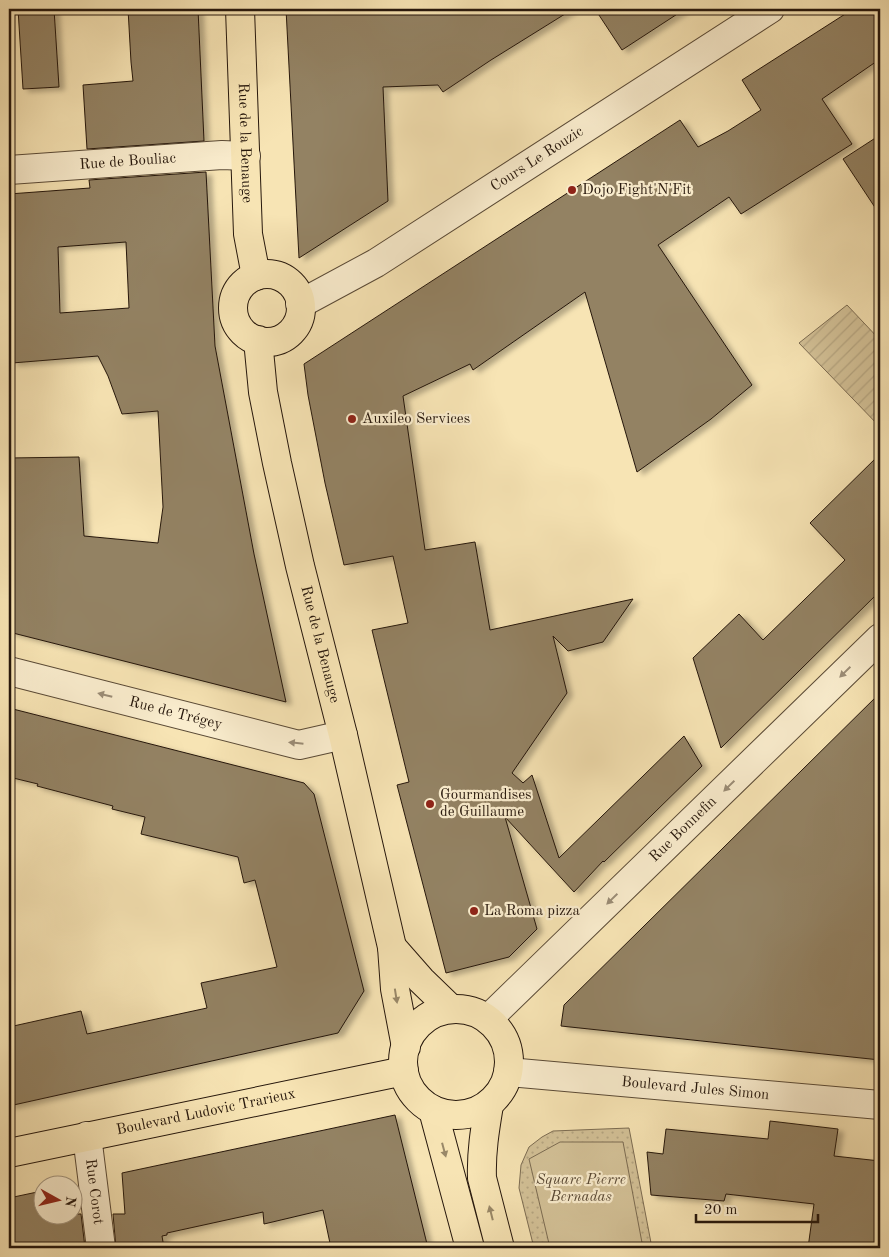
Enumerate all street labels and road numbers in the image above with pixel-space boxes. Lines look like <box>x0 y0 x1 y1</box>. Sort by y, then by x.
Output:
street label: Rue de la Benauge <box>235 83 254 203</box>
street label: Cours Le Rouzic <box>488 124 586 194</box>
street label: Rue de Bouliac <box>79 151 177 173</box>
street label: Rue de la Benauge <box>298 584 342 705</box>
street label: Rue de Trégey <box>128 694 224 733</box>
street label: Rue Bonnefin <box>647 794 719 865</box>
street label: Boulevard Jules Simon <box>621 1075 770 1103</box>
street label: Boulevard Ludovic Trarieux <box>115 1086 297 1138</box>
street label: Rue Corot <box>82 1158 105 1225</box>

